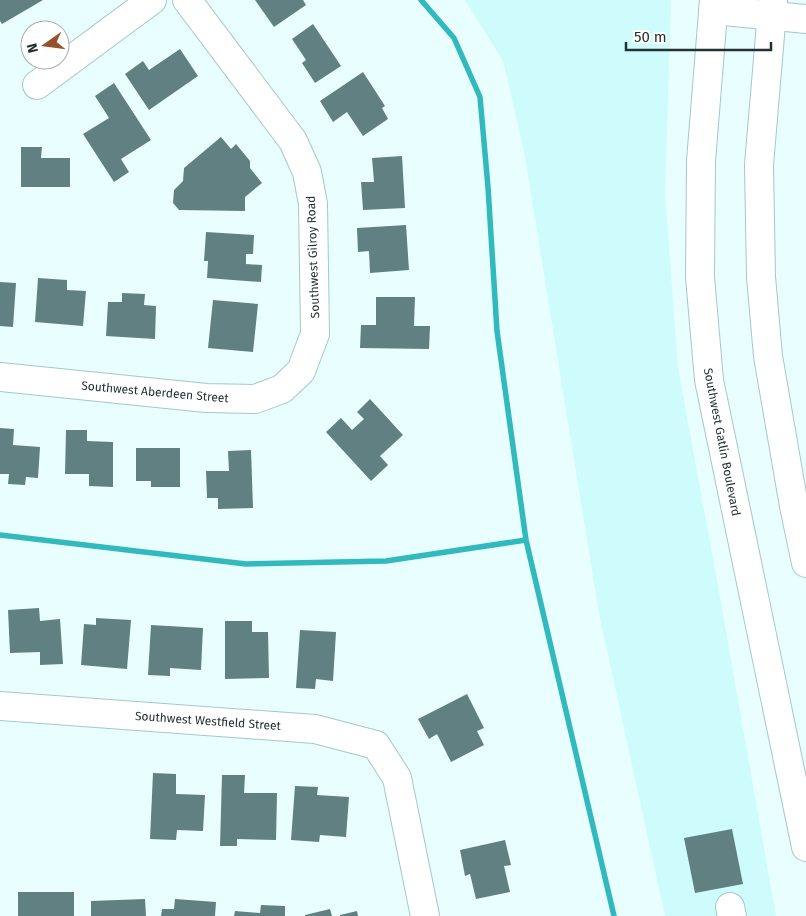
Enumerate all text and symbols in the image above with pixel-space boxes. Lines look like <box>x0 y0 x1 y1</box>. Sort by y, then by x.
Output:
north arrow <box>20 20 70 70</box>
scale bar <box>626 20 771 52</box>
text: 50 m <box>634 28 667 46</box>
text: N <box>23 41 42 55</box>
street label: Southwest Gilroy Road <box>304 195 322 319</box>
street label: Southwest Gatlin Boulevard <box>701 367 743 517</box>
street label: Southwest Aberdeen Street <box>81 379 230 405</box>
street label: Southwest Westfield Street <box>135 709 282 733</box>

